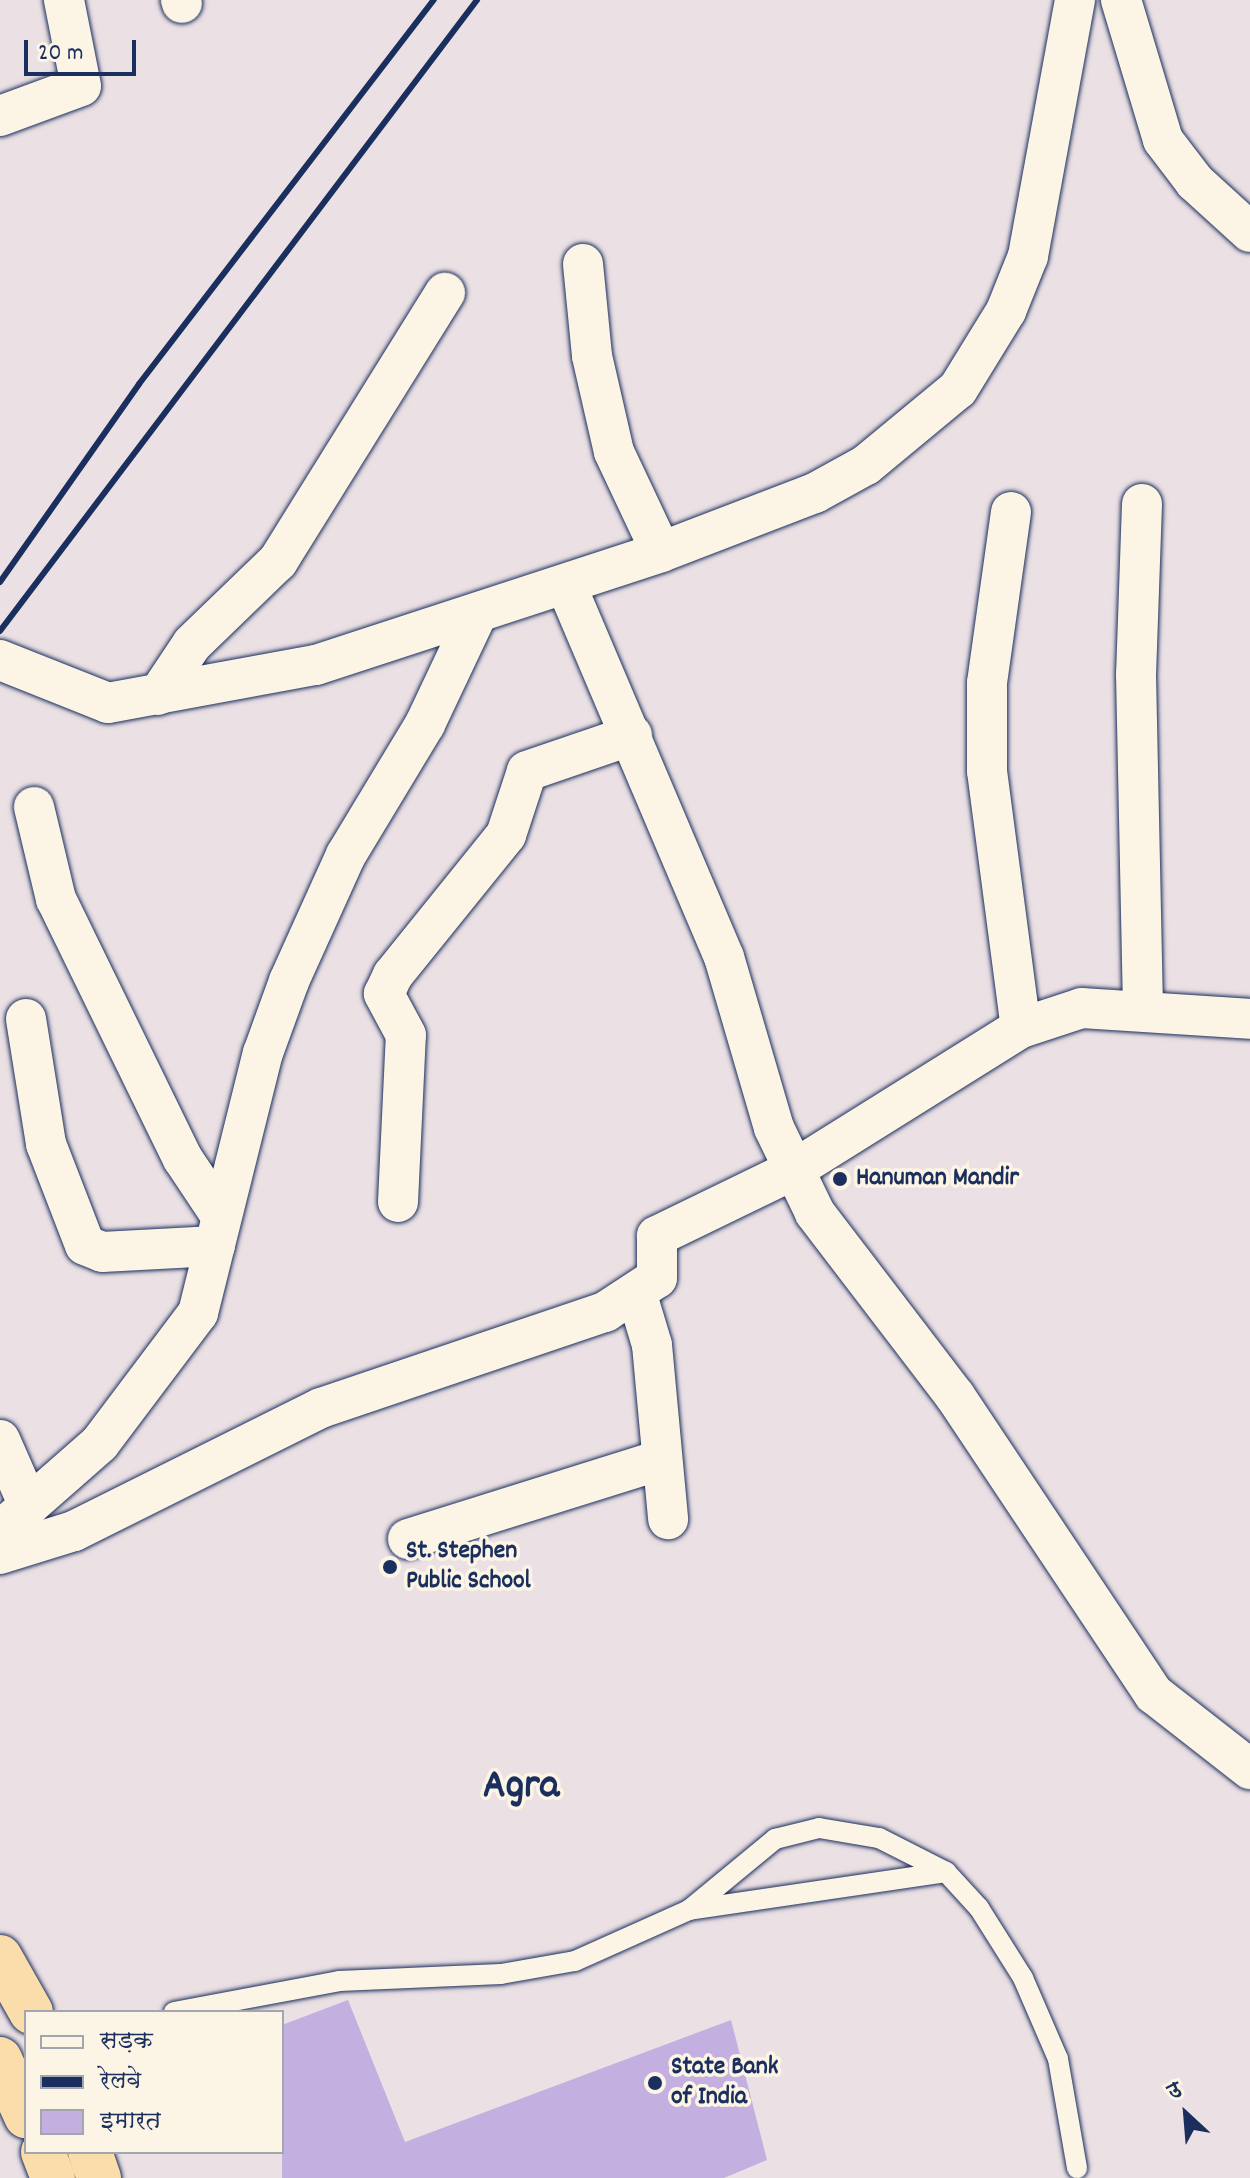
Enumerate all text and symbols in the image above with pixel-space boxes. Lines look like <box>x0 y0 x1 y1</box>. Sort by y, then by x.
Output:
scale bar <box>28 24 140 74</box>
text: 20 m <box>38 37 84 71</box>
place label: Hanuman Mandir <box>856 1163 1019 1195</box>
marker: Hanuman Mandir <box>831 1170 849 1188</box>
place label: St. Stephen Public School <box>406 1536 531 1598</box>
marker: St. Stephen Public School <box>381 1558 399 1576</box>
district label: Agra <box>483 1763 559 1813</box>
legend <box>24 2010 284 2154</box>
text: सड़क <box>100 2025 153 2059</box>
place label: State Bank of India <box>671 2052 778 2114</box>
text: रेलवे <box>100 2065 141 2099</box>
marker: State Bank of India <box>646 2074 664 2092</box>
north arrow <box>1146 2074 1226 2154</box>
text: उ <box>1163 2075 1188 2109</box>
text: इमारत <box>100 2105 161 2139</box>

